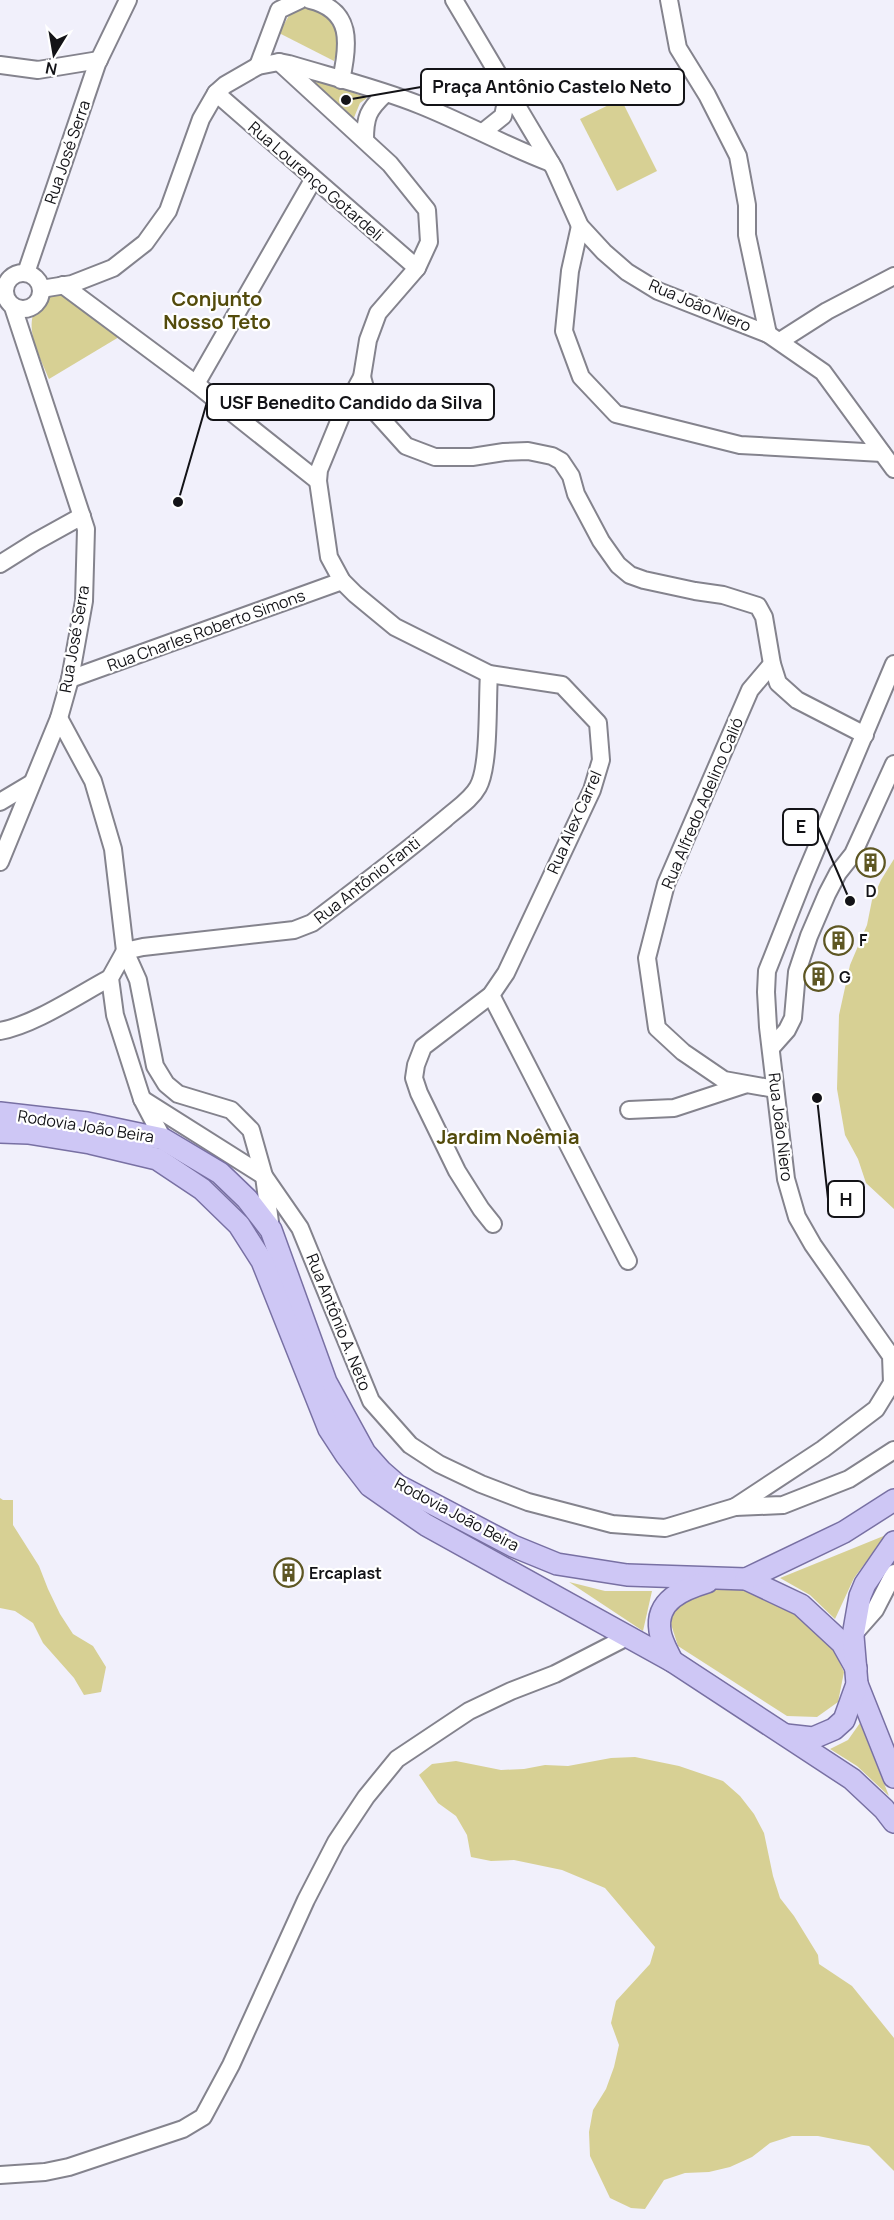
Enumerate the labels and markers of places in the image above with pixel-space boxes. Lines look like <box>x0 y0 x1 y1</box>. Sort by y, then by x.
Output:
callout: Praça Antônio Castelo Neto <box>421 69 684 105</box>
callout: USF Benedito Candido da Silva <box>207 384 494 420</box>
callout: E <box>783 809 818 845</box>
building icon: D <box>855 847 887 879</box>
place label: D <box>865 880 877 902</box>
building icon: F <box>822 924 854 956</box>
place label: F <box>859 929 868 951</box>
building icon: G <box>802 961 834 993</box>
place label: G <box>839 966 851 988</box>
callout: H <box>828 1181 864 1217</box>
building icon: Ercaplast <box>272 1557 304 1589</box>
place label: Ercaplast <box>309 1562 382 1584</box>

